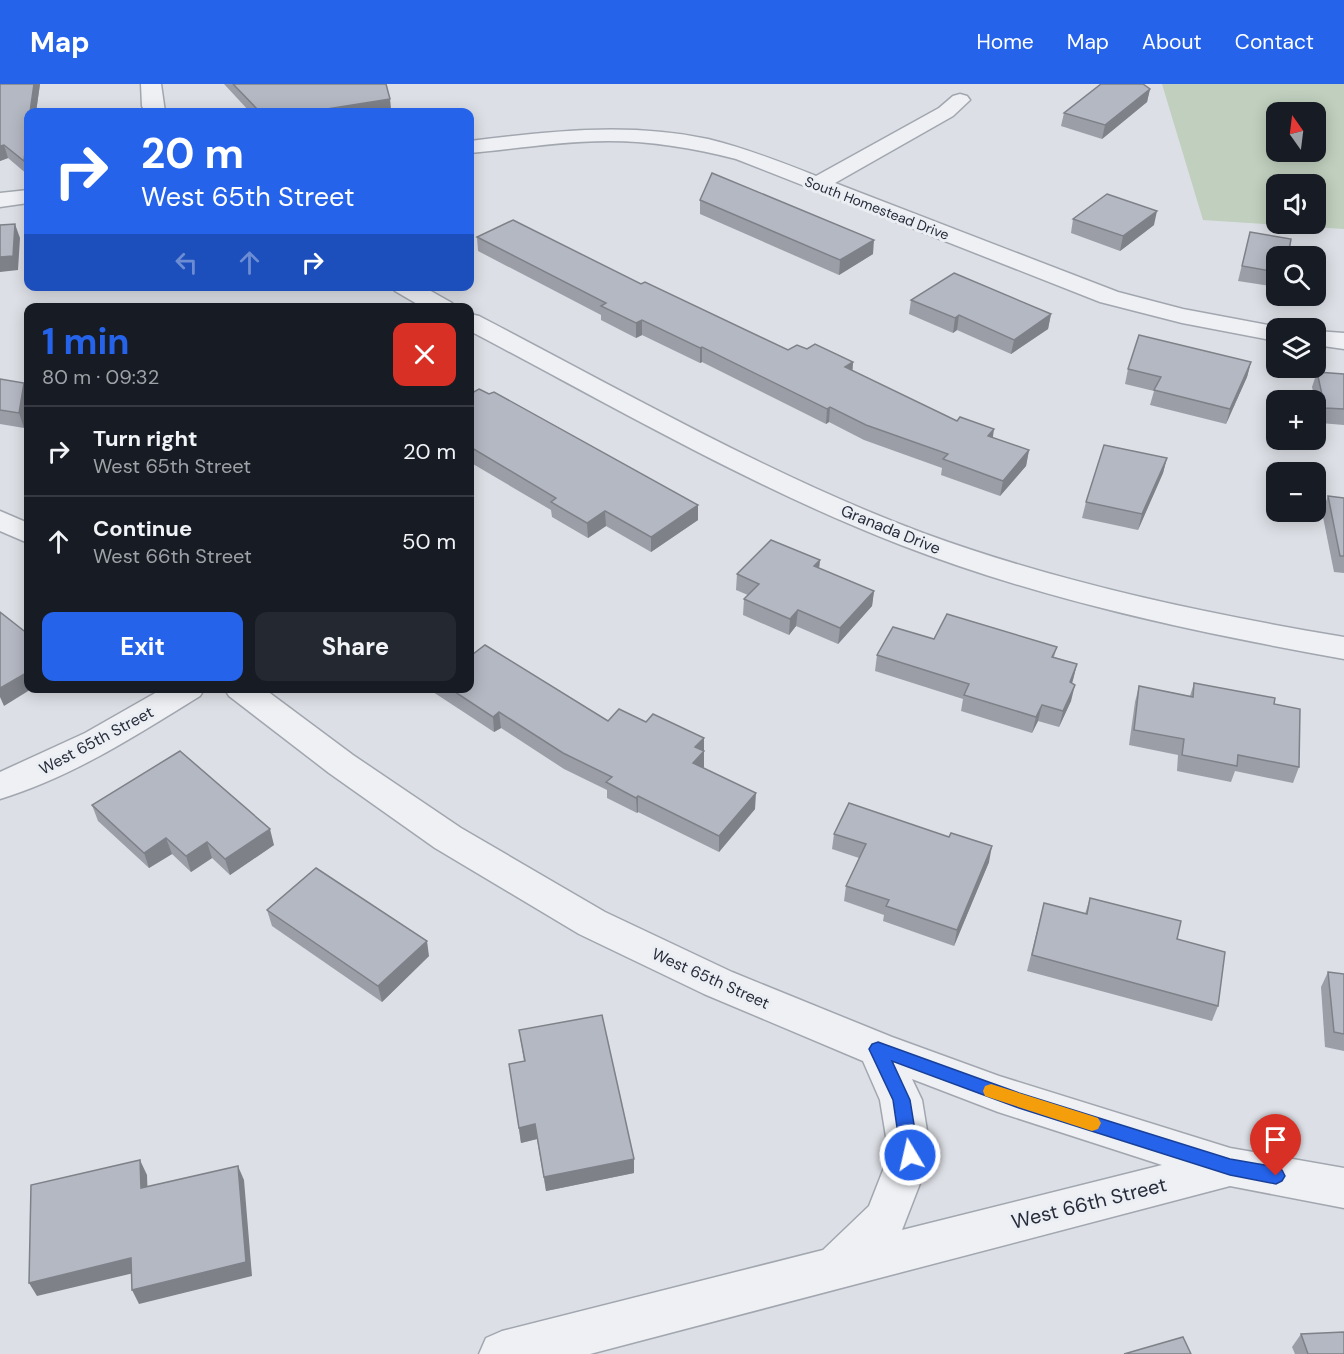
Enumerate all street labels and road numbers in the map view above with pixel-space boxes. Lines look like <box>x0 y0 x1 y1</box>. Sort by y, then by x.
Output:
street label: South Homestead Drive <box>802 172 952 244</box>
street label: Granada Drive <box>838 500 944 559</box>
street label: West 65th Street <box>35 701 157 779</box>
street label: West 65th Street <box>649 943 773 1014</box>
street label: West 66th Street <box>1009 1171 1169 1235</box>

